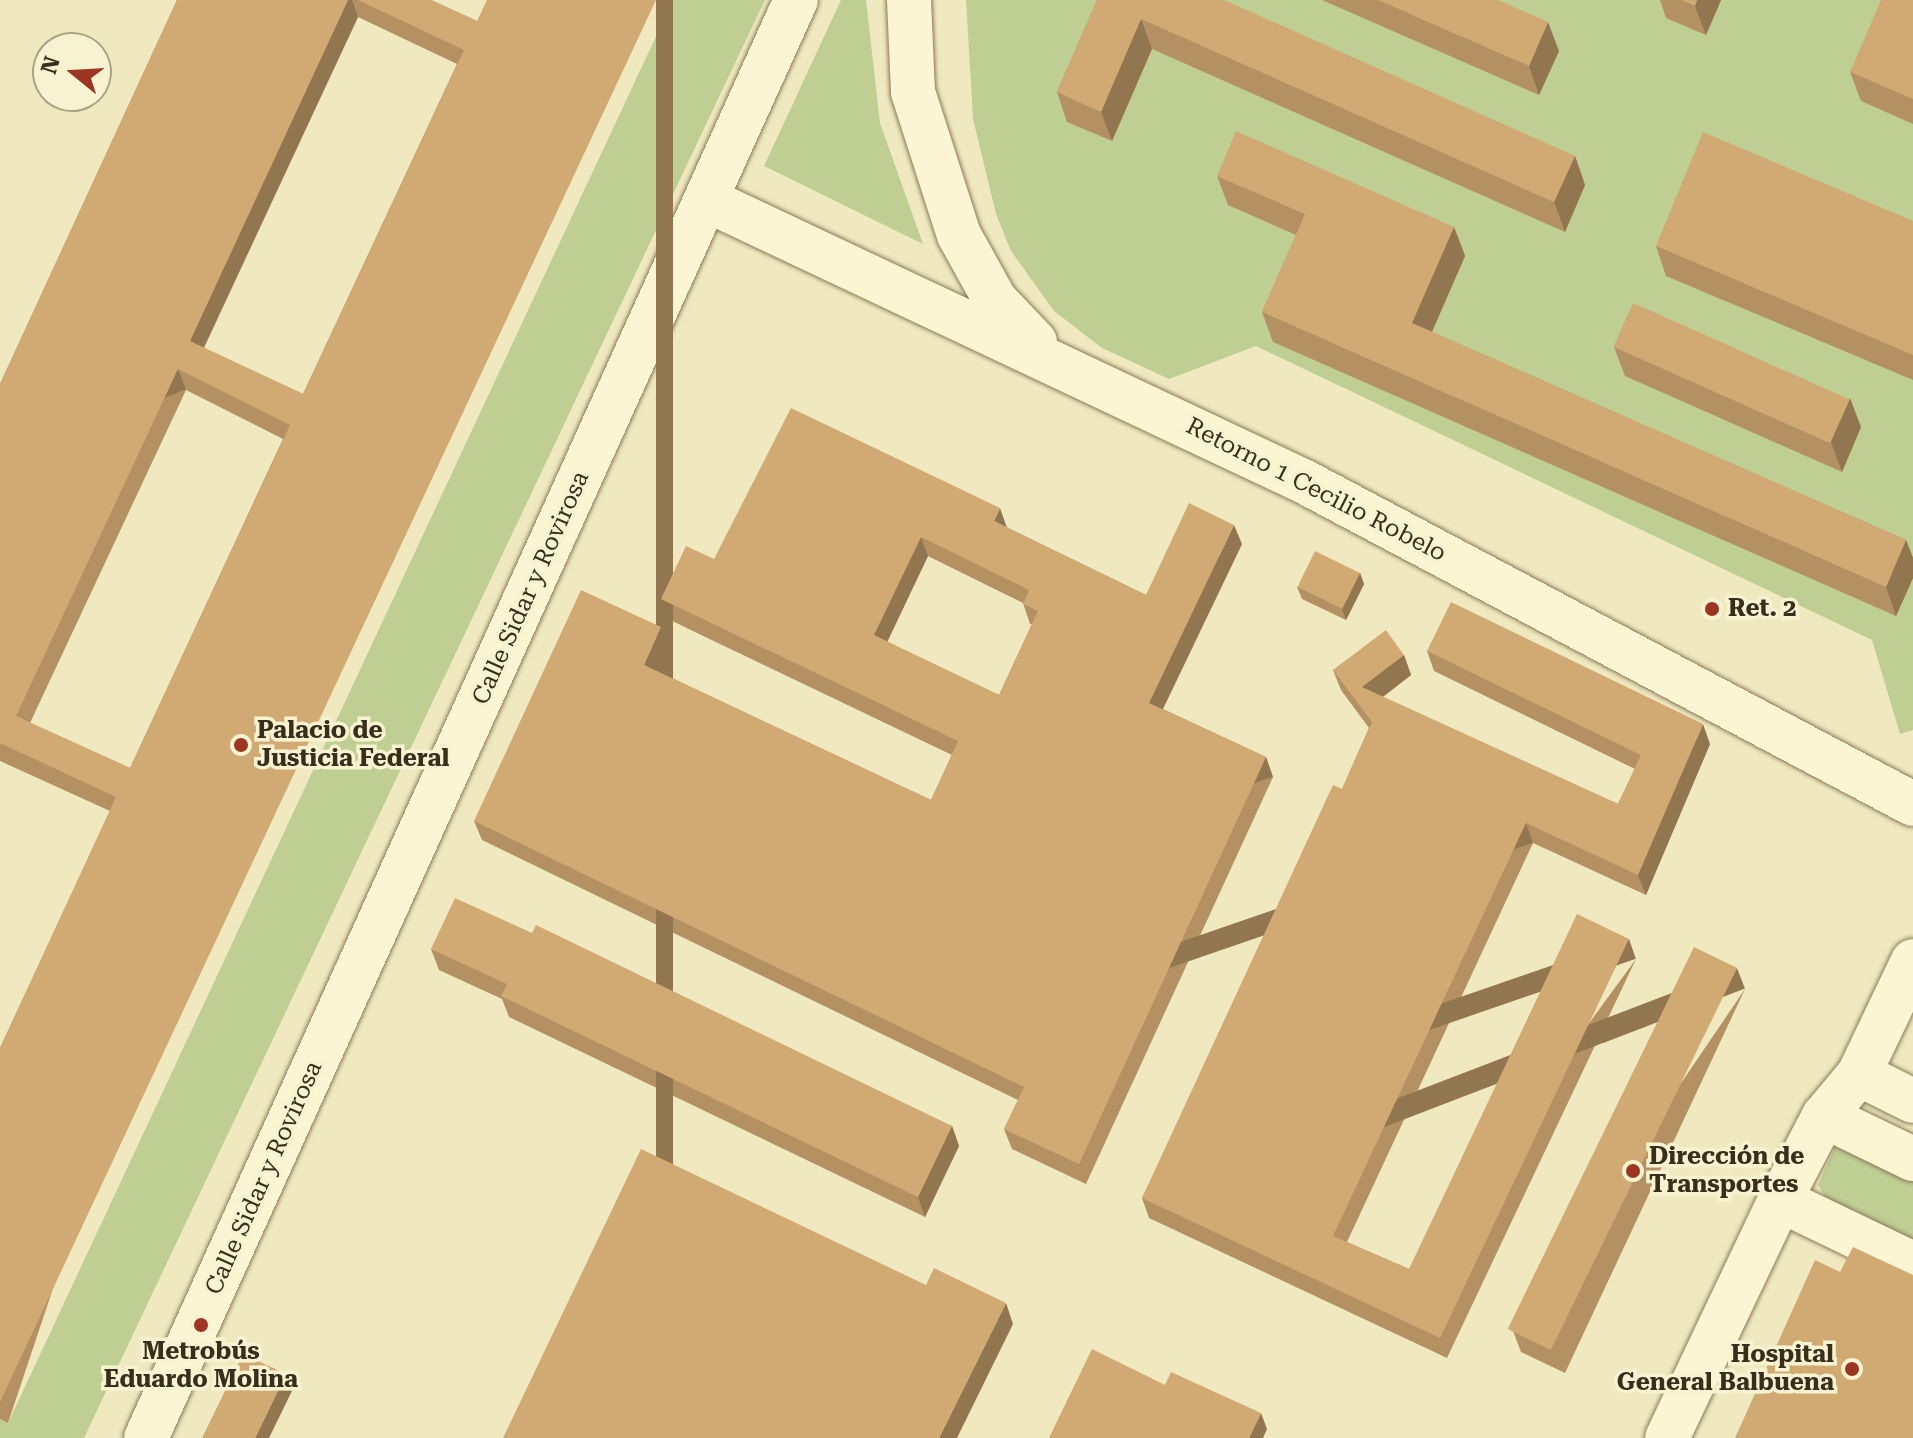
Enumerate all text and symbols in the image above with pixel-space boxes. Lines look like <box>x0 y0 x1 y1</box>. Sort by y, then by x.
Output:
north arrow <box>32 32 112 112</box>
text: N <box>36 53 65 77</box>
street label: Retorno 1 Cecilio Robelo <box>1181 412 1451 568</box>
street label: Calle Sidar y Rovirosa <box>467 467 595 709</box>
place label: Ret. 2 <box>1728 595 1796 623</box>
marker: Ret. 2 <box>1703 600 1721 618</box>
place label: Palacio de Justicia Federal <box>257 717 449 773</box>
marker: Palacio de Justicia Federal <box>232 736 250 754</box>
street label: Calle Sidar y Rovirosa <box>200 1057 328 1299</box>
place label: Dirección de Transportes <box>1649 1143 1804 1199</box>
marker: Dirección de Transportes <box>1624 1162 1642 1180</box>
marker: Metrobús Eduardo Molina <box>192 1316 210 1334</box>
place label: Metrobús Eduardo Molina <box>104 1338 298 1394</box>
place label: Hospital General Balbuena <box>1617 1341 1834 1397</box>
marker: Hospital General Balbuena <box>1841 1358 1863 1380</box>

